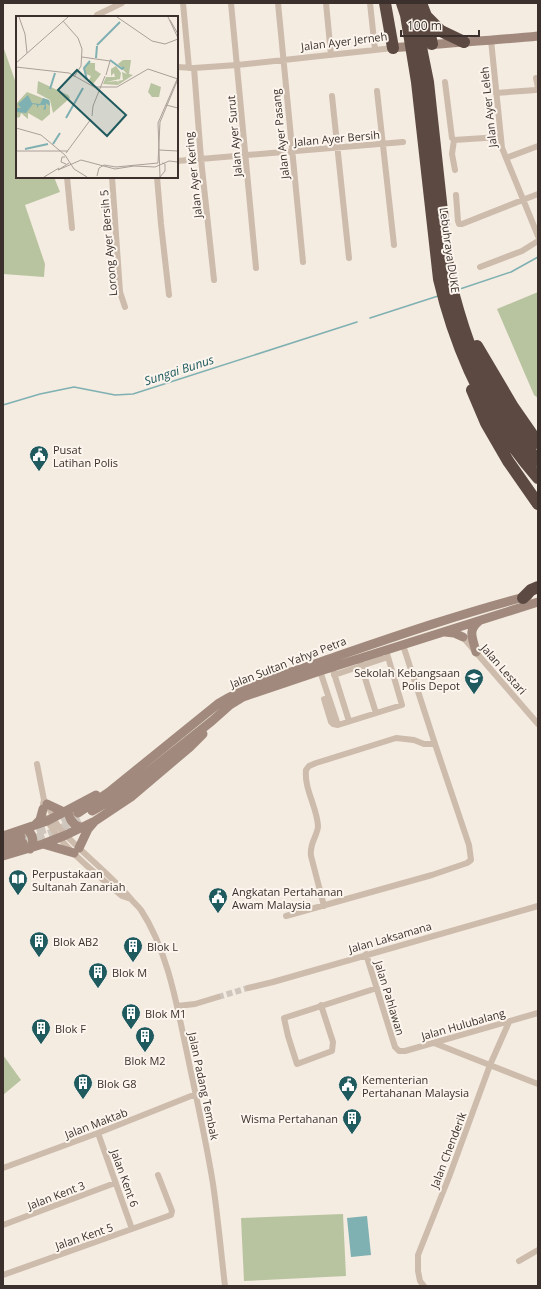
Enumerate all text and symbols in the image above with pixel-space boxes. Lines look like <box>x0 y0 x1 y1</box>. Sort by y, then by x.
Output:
scale bar <box>401 12 479 38</box>
inset map <box>16 16 178 178</box>
text: 100 m <box>407 17 442 34</box>
street label: Jalan Ayer Jerneh <box>299 28 388 54</box>
street label: Jalan Ayer Leleh <box>476 66 500 149</box>
street label: Jalan Ayer Pasang <box>268 88 292 181</box>
street label: Jalan Ayer Surut <box>223 95 245 178</box>
street label: Jalan Ayer Bersih <box>292 127 381 149</box>
street label: Jalan Ayer Kering <box>181 131 205 220</box>
street label: Lorong Ayer Bersih 5 <box>96 189 120 297</box>
street label: Lebuhraya DUKE <box>437 206 463 294</box>
water label: Sungai Bunus <box>142 351 216 389</box>
place label: Pusat Latihan Polis <box>53 442 118 470</box>
public building icon: Pusat Latihan Polis <box>28 444 50 472</box>
street label: Jalan Sultan Yahya Petra <box>227 633 348 692</box>
street label: Jalan Lestari <box>477 640 530 697</box>
place label: Sekolah Kebangsaan Polis Depot <box>354 665 460 693</box>
school or university icon: Sekolah Kebangsaan Polis Depot <box>463 667 485 695</box>
place label: Perpustakaan Sultanah Zanariah <box>32 866 125 894</box>
library icon: Perpustakaan Sultanah Zanariah <box>7 868 29 896</box>
place label: Angkatan Pertahanan Awam Malaysia <box>232 884 343 912</box>
public building icon: Angkatan Pertahanan Awam Malaysia <box>207 886 229 914</box>
street label: Jalan Laksamana <box>346 918 433 956</box>
building icon: Blok AB2 <box>28 930 50 958</box>
place label: Blok AB2 <box>53 934 99 949</box>
building icon: Blok L <box>122 935 144 963</box>
place label: Blok L <box>147 939 178 954</box>
street label: Jalan Pahlawan <box>371 958 408 1037</box>
building icon: Blok M <box>87 961 109 989</box>
place label: Blok M <box>112 965 147 980</box>
building icon: Blok M1 <box>120 1002 142 1030</box>
street label: Jalan Hulubalang <box>418 1005 507 1043</box>
place label: Blok M1 <box>145 1006 186 1021</box>
building icon: Blok F <box>30 1017 52 1045</box>
place label: Blok F <box>55 1021 86 1036</box>
building icon: Blok M2 <box>134 1025 156 1053</box>
street label: Jalan Padang Tembak <box>185 1030 223 1141</box>
place label: Blok M2 <box>124 1053 166 1068</box>
building icon: Blok G8 <box>72 1072 94 1100</box>
place label: Kementerian Pertahanan Malaysia <box>362 1072 469 1100</box>
public building icon: Kementerian Pertahanan Malaysia <box>337 1074 359 1102</box>
place label: Blok G8 <box>97 1076 136 1091</box>
street label: Jalan Maktab <box>62 1104 130 1142</box>
building icon: Wisma Pertahanan <box>341 1107 363 1135</box>
street label: Jalan Chenderik <box>426 1110 469 1191</box>
place label: Wisma Pertahanan <box>241 1111 338 1126</box>
street label: Jalan Kent 6 <box>107 1146 142 1209</box>
street label: Jalan Kent 3 <box>24 1177 87 1213</box>
street label: Jalan Kent 5 <box>52 1219 115 1253</box>

